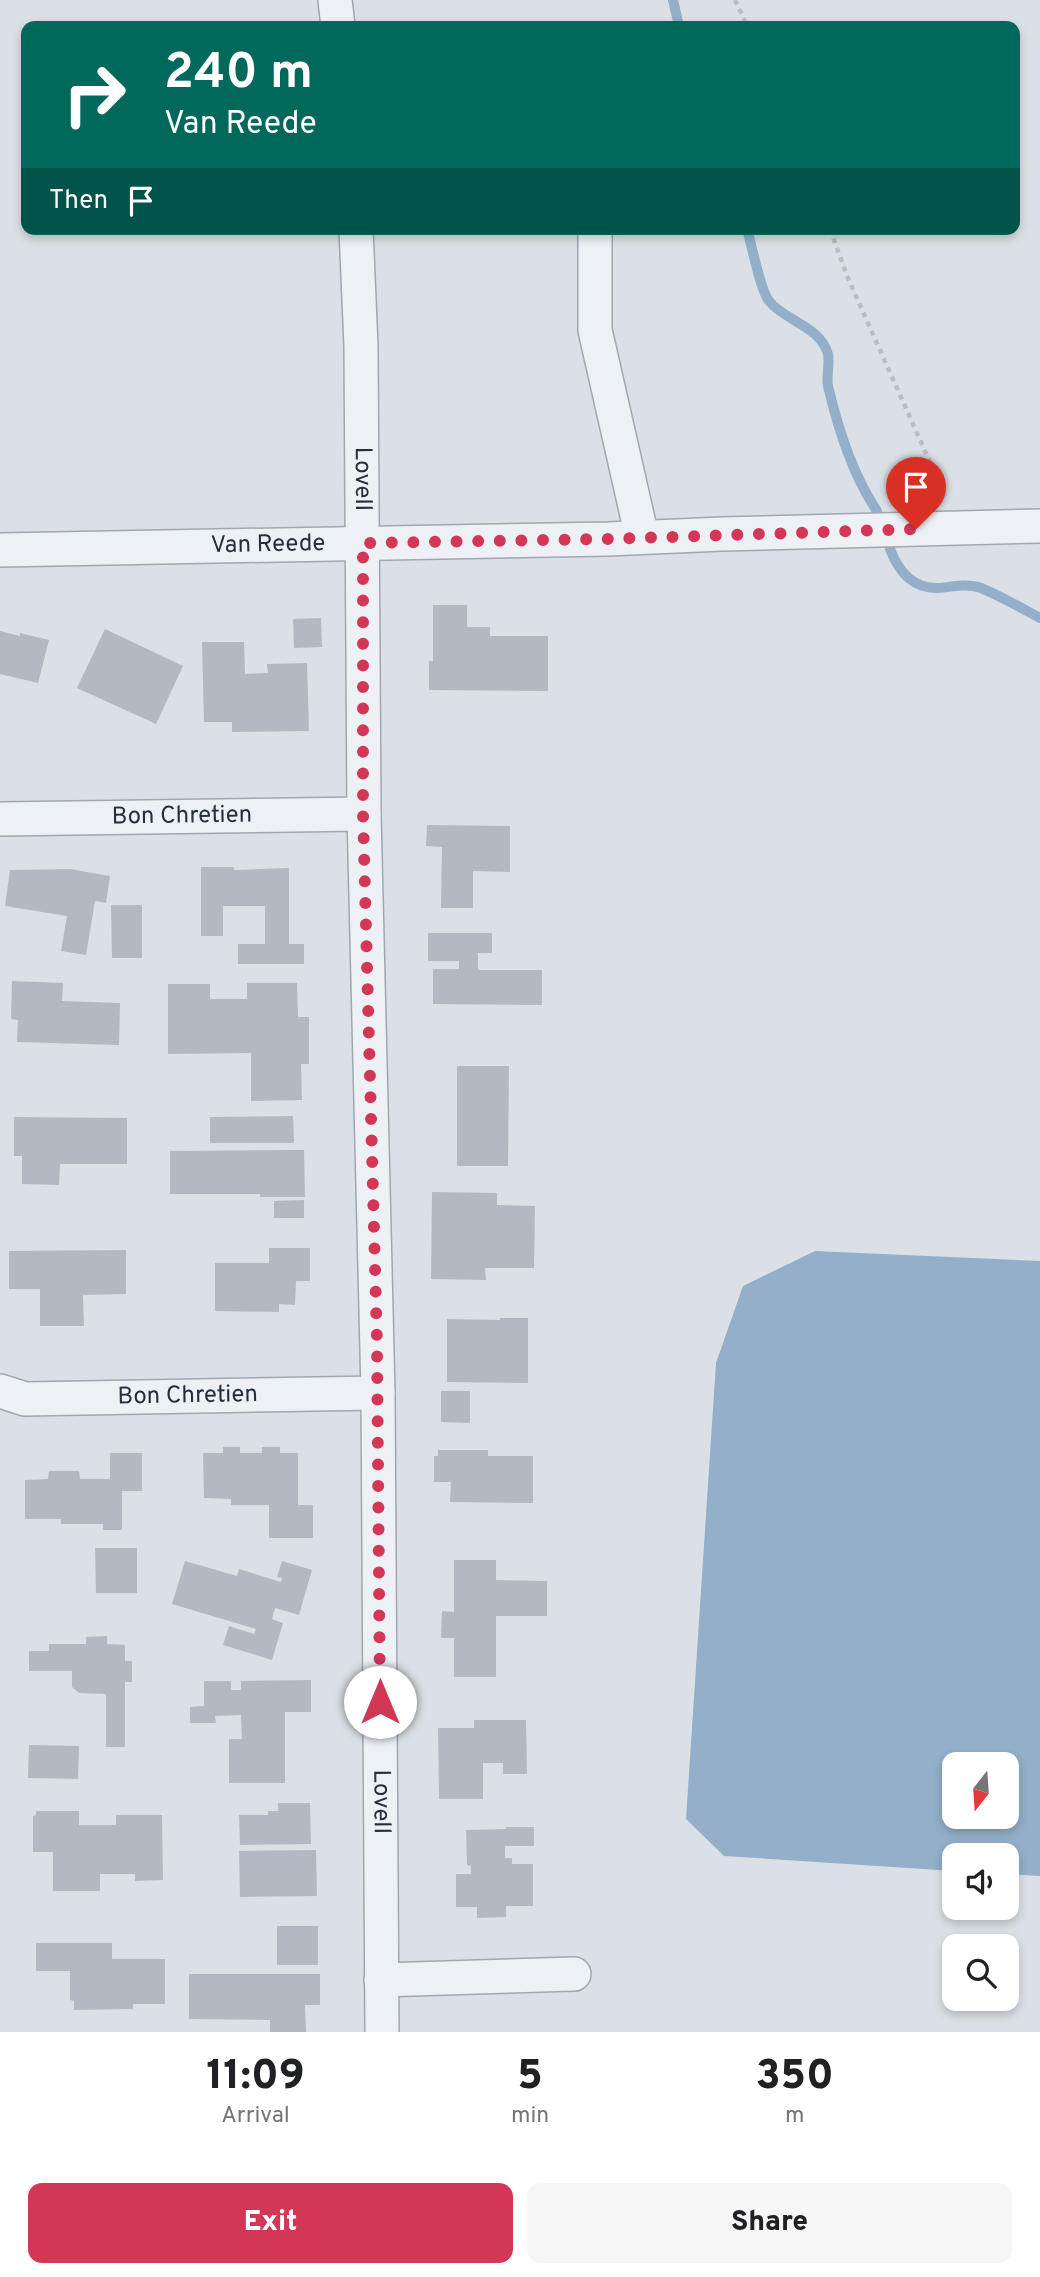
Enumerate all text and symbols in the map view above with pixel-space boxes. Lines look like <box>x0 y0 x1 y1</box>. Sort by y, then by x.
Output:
text: 240 m <box>164 44 313 106</box>
icon: right <box>49 49 140 140</box>
text: Van Reede <box>164 105 317 145</box>
icon: arrive <box>122 182 160 220</box>
text: Then <box>49 185 108 218</box>
street label: Lovell <box>347 447 377 511</box>
pin <box>886 457 946 529</box>
icon: arrive <box>897 468 935 506</box>
street label: Van Reede <box>210 529 326 561</box>
street label: Bon Chretien <box>111 801 252 832</box>
street label: Bon Chretien <box>117 1380 258 1412</box>
position arrow <box>343 1665 417 1739</box>
north arrow <box>942 1752 1018 1829</box>
map controls <box>942 1752 1019 2011</box>
street label: Lovell <box>365 1769 396 1834</box>
button: sound <box>942 1843 1019 1920</box>
button: search <box>942 1934 1019 2011</box>
text: 11:09 <box>206 2051 305 2104</box>
text: 5 <box>517 2051 543 2104</box>
text: 350 <box>755 2051 834 2104</box>
text: Arrival <box>221 2102 290 2131</box>
text: min <box>511 2102 549 2131</box>
text: m <box>785 2102 804 2131</box>
button: Exit <box>28 2183 513 2263</box>
button: Share <box>527 2183 1012 2263</box>

